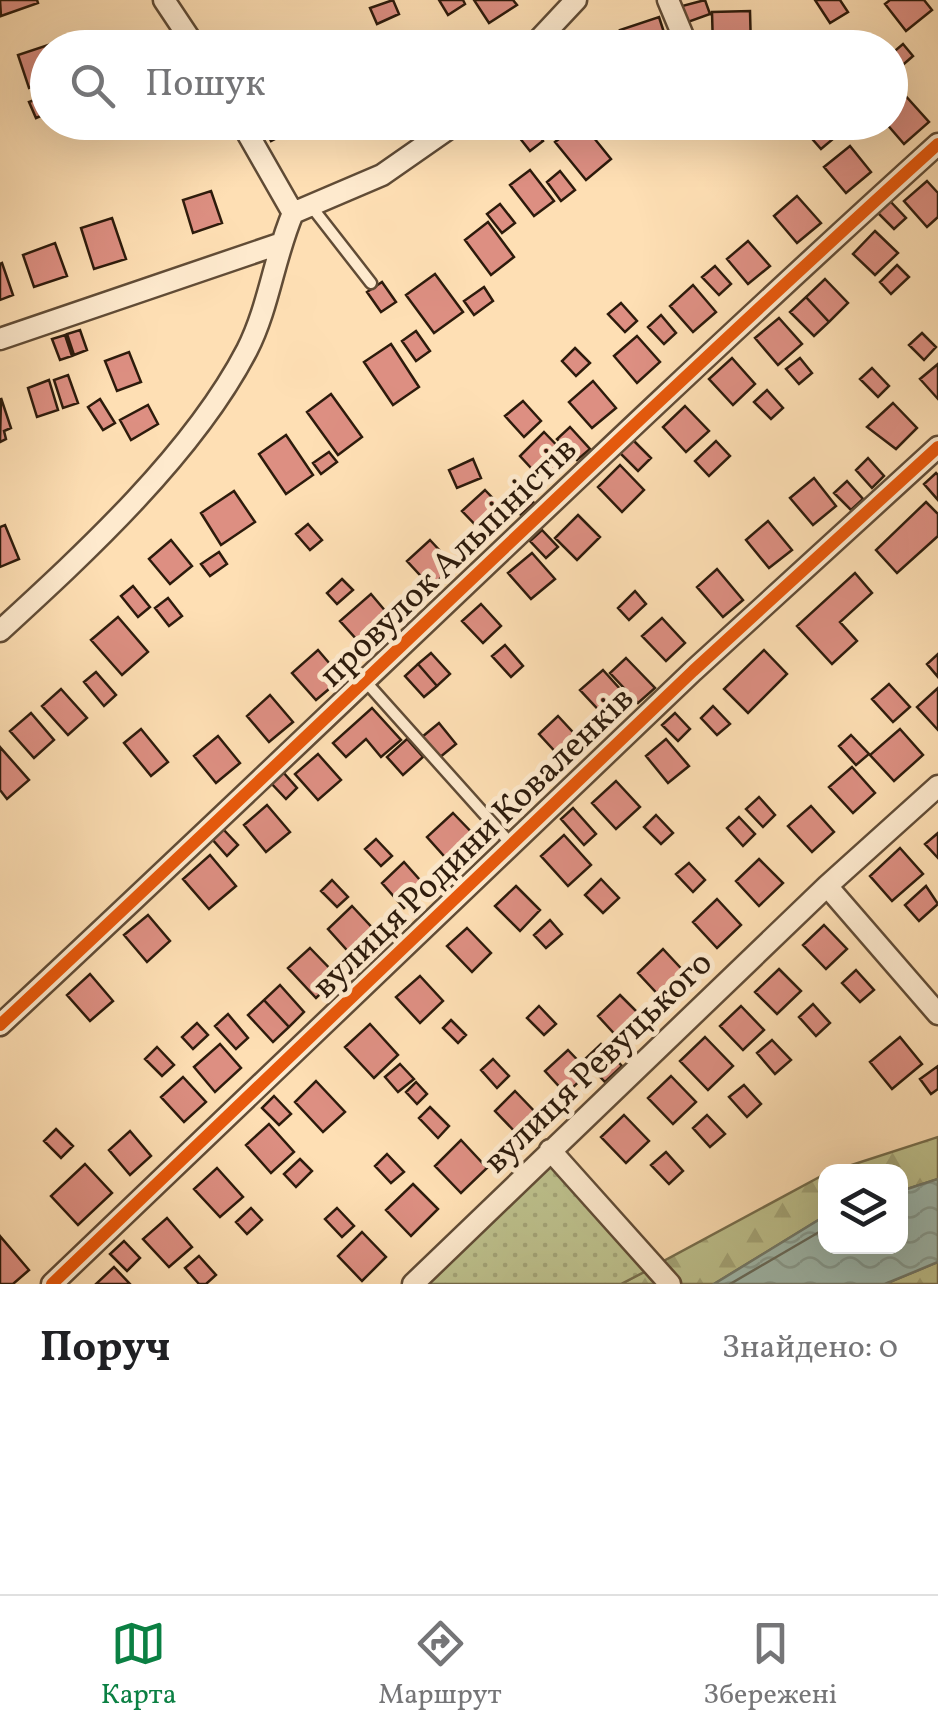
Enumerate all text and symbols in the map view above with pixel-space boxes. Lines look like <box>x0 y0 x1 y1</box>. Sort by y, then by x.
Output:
search box <box>30 30 908 140</box>
icon: search <box>65 58 120 113</box>
text: Пошук <box>145 59 265 112</box>
street label: провулок Альпіністів <box>309 427 589 699</box>
street label: вулиця Родини Коваленків <box>303 676 646 1010</box>
street label: вулиця Ревуцького <box>474 941 724 1185</box>
map controls <box>818 1164 908 1254</box>
button: layers <box>818 1164 908 1254</box>
text: Поруч <box>40 1320 170 1379</box>
text: Знайдено: 0 <box>722 1327 898 1371</box>
tab: Карта <box>101 1616 177 1715</box>
tab: Маршрут <box>378 1616 502 1715</box>
tab: Збережені <box>703 1616 837 1715</box>

